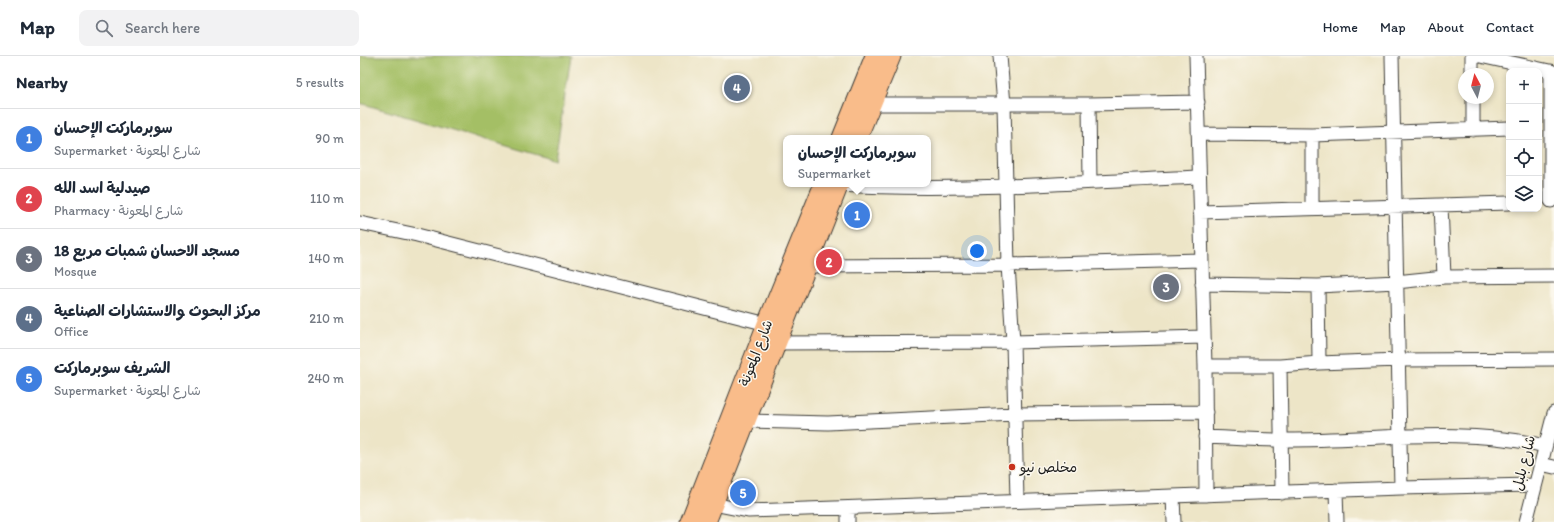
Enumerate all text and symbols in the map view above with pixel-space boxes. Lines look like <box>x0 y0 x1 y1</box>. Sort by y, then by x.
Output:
search box <box>79 10 359 46</box>
text: Map <box>20 16 55 39</box>
icon: search <box>93 17 115 39</box>
text: Search here <box>125 19 200 37</box>
text: Home <box>1323 19 1358 36</box>
text: Map <box>1380 19 1406 36</box>
text: About <box>1428 19 1464 36</box>
text: Contact <box>1486 19 1534 36</box>
north arrow <box>1458 68 1494 104</box>
map controls <box>1506 68 1542 212</box>
button: + <box>1506 68 1542 104</box>
text: Nearby <box>16 72 68 92</box>
pin: 4 <box>724 73 750 103</box>
text: 5 results <box>296 75 344 90</box>
button: − <box>1506 104 1542 140</box>
text: سوبرماركت الإحسان <box>54 119 173 137</box>
text: 1 <box>26 131 32 146</box>
text: 90 m <box>315 131 344 146</box>
popup <box>783 135 931 187</box>
button: locate <box>1506 140 1542 176</box>
text: Supermarket · شارع المعونة <box>54 143 201 158</box>
text: سوبرماركت الإحسان <box>798 144 916 162</box>
text: Supermarket <box>798 166 871 181</box>
button: layers <box>1506 176 1542 212</box>
text: صيدلية اسد الله <box>54 179 150 197</box>
text: 2 <box>26 191 32 206</box>
text: 110 m <box>310 191 344 206</box>
pin: 1 <box>844 200 870 230</box>
text: Pharmacy · شارع المعونة <box>54 203 183 218</box>
your location <box>967 241 987 261</box>
text: مسجد الاحسان شمبات مربع 18 <box>54 242 240 260</box>
pin: 2 <box>816 247 842 277</box>
text: 3 <box>25 251 33 266</box>
text: 140 m <box>308 251 344 266</box>
text: Mosque <box>54 264 97 279</box>
pin: 3 <box>1153 272 1179 302</box>
text: مركز البحوث والاستشارات الصناعية <box>54 302 261 320</box>
text: 4 <box>25 311 33 326</box>
text: 210 m <box>309 311 344 326</box>
street label: شارع المعونة <box>736 317 777 389</box>
text: Office <box>54 324 89 339</box>
text: الشريف سوبرماركت <box>54 359 170 377</box>
text: 5 <box>26 371 32 386</box>
text: 240 m <box>307 371 344 386</box>
text: Supermarket · شارع المعونة <box>54 383 201 398</box>
street label: شارع بلبل <box>1509 434 1540 493</box>
place label: مخلص نيو <box>1019 459 1077 476</box>
marker: مخلص نيو <box>1007 462 1017 472</box>
pin: 5 <box>730 478 756 508</box>

